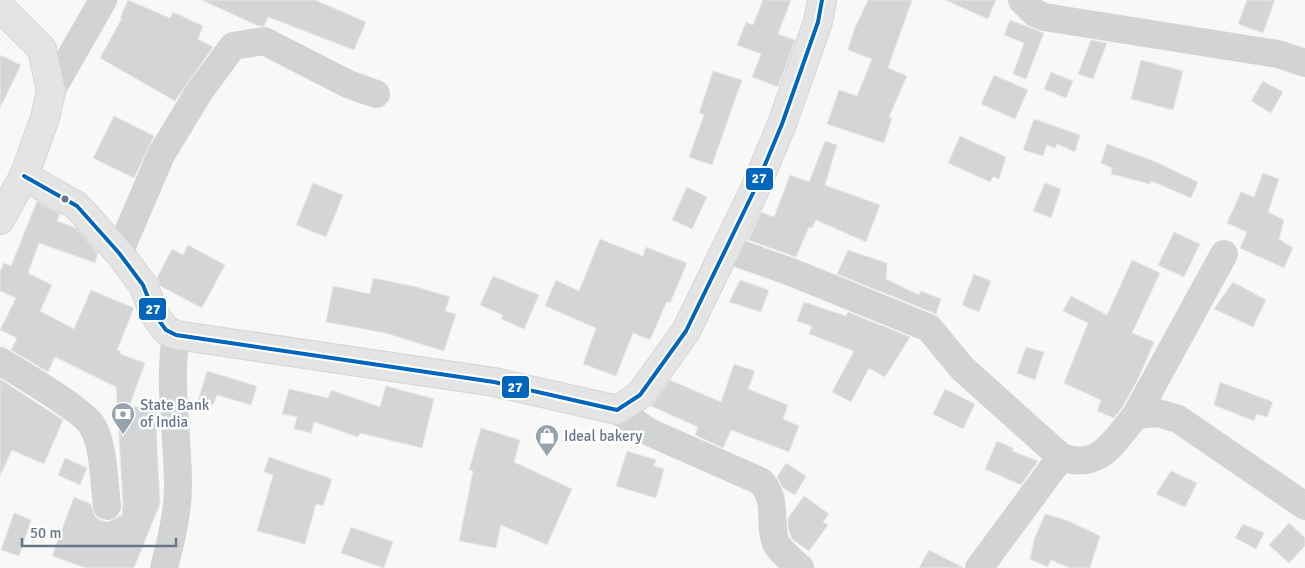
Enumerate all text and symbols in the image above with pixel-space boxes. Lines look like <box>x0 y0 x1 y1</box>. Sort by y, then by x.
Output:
line badge: 27 <box>745 167 774 191</box>
text: 27 <box>751 170 767 187</box>
unlabelled marker <box>60 194 70 204</box>
line badge: 27 <box>138 297 167 321</box>
text: 27 <box>145 301 161 318</box>
line badge: 27 <box>501 375 530 399</box>
text: 27 <box>507 379 523 396</box>
place label: State Bank of India <box>140 396 210 431</box>
bank icon: State Bank of India <box>110 401 136 435</box>
shop icon: Ideal bakery <box>534 423 560 457</box>
place label: Ideal bakery <box>564 427 642 445</box>
scale bar <box>22 516 176 548</box>
text: 50 m <box>30 524 61 542</box>

